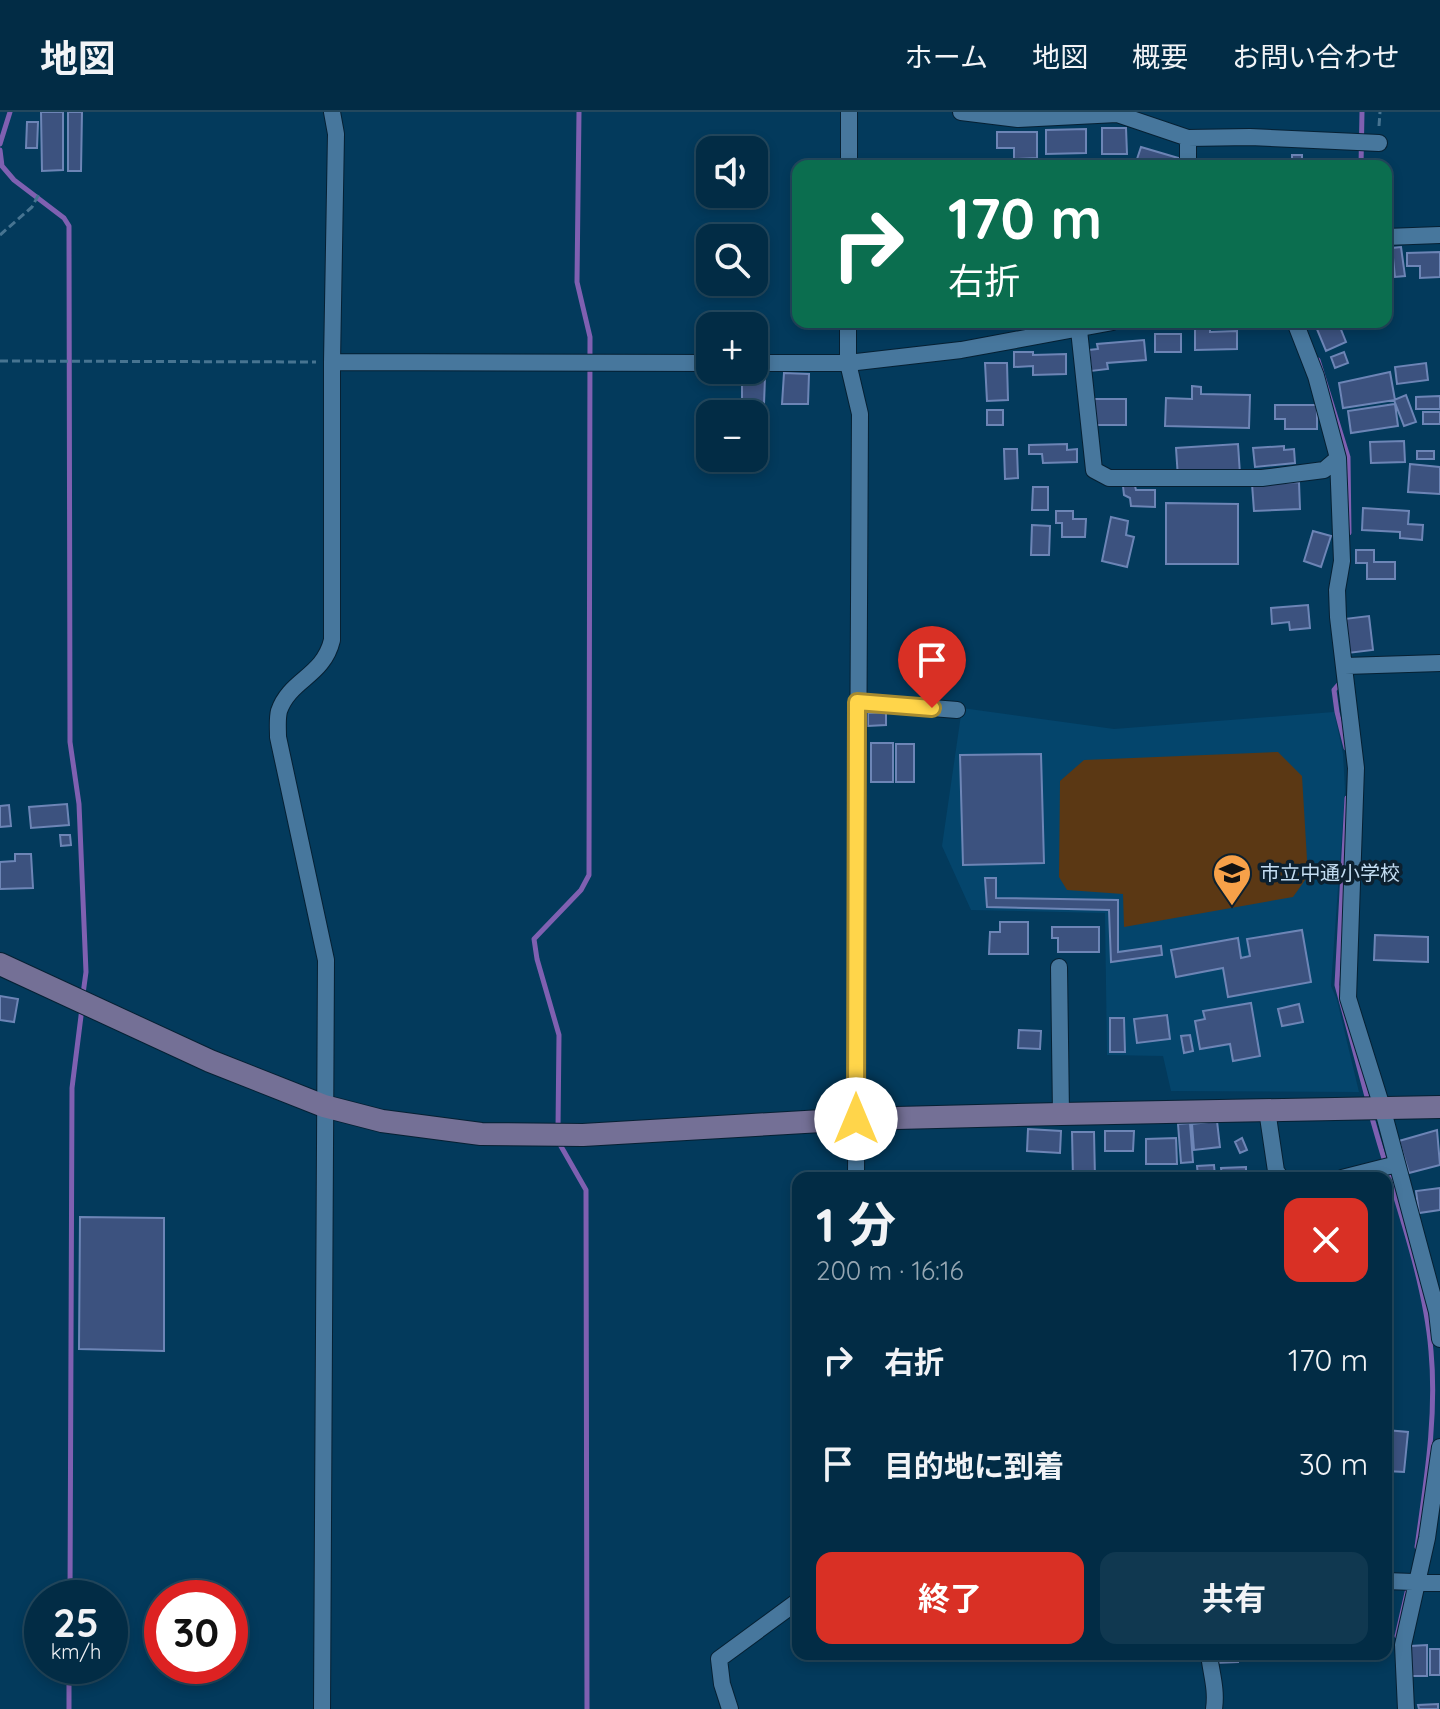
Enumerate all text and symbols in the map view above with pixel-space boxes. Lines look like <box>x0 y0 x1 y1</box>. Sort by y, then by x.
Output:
text: 地図 <box>40 34 116 82</box>
text: ホーム <box>905 39 988 74</box>
text: 地図 <box>1032 39 1088 74</box>
text: 概要 <box>1132 39 1188 74</box>
text: お問い合わせ <box>1232 39 1400 74</box>
map controls <box>696 136 768 472</box>
button: sound <box>696 136 768 208</box>
text: 170 m <box>948 183 1102 253</box>
icon: right <box>816 192 920 296</box>
button: search <box>696 224 768 296</box>
text: 右折 <box>948 258 1020 303</box>
button: + <box>696 312 768 384</box>
button: − <box>696 400 768 472</box>
pin <box>898 626 966 708</box>
icon: arrive <box>910 638 954 682</box>
school or university icon: 市立中通小学校 <box>1211 852 1253 907</box>
place label: 市立中通小学校 <box>1260 860 1400 885</box>
position arrow <box>814 1077 898 1161</box>
text: 1 分 <box>816 1194 896 1254</box>
button: close <box>1284 1198 1368 1282</box>
text: 200 m · 16:16 <box>816 1254 964 1287</box>
icon: right <box>816 1338 860 1382</box>
text: 170 m <box>1288 1341 1368 1379</box>
text: 右折 <box>884 1343 944 1381</box>
icon: arrive <box>816 1442 860 1486</box>
text: 30 m <box>1299 1445 1368 1483</box>
text: 目的地に到着 <box>884 1447 1064 1485</box>
button: 終了 <box>816 1552 1084 1644</box>
button: 共有 <box>1100 1552 1368 1644</box>
speed limit sign: 30 <box>144 1580 248 1684</box>
text: 25 <box>53 1597 99 1647</box>
text: km/h <box>51 1639 101 1664</box>

